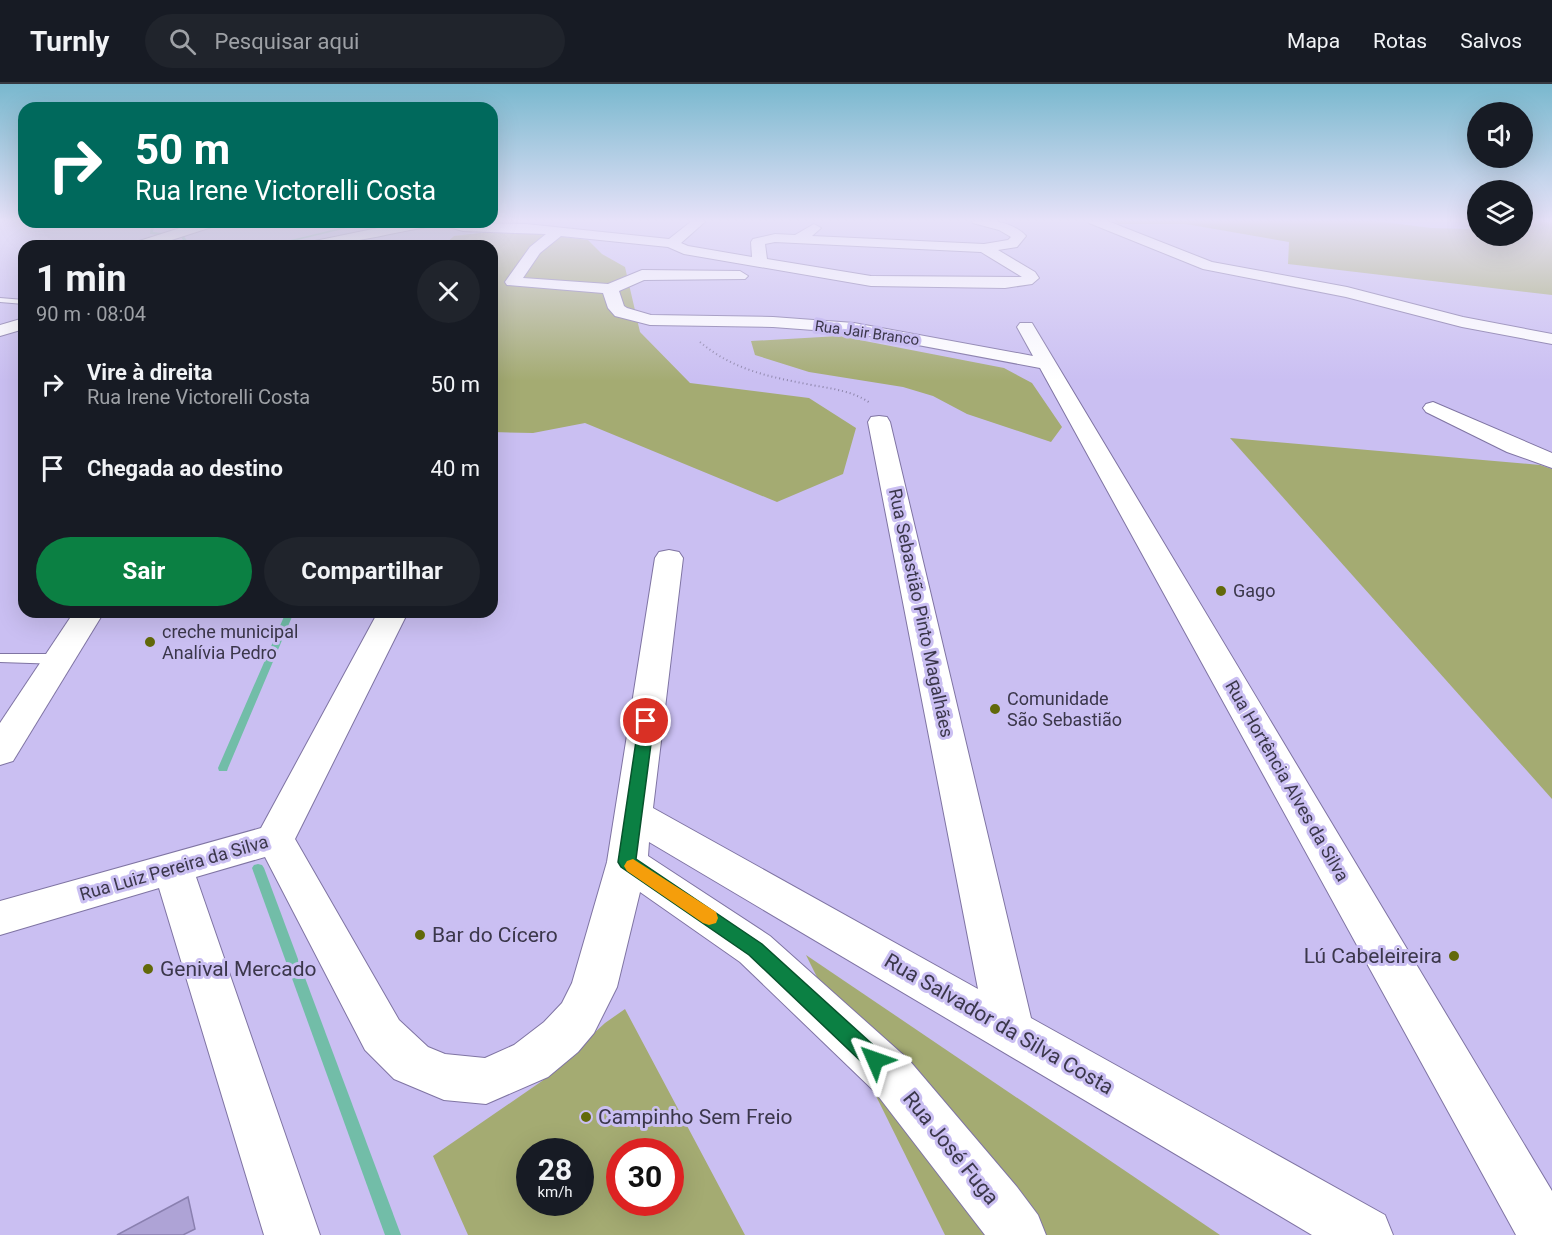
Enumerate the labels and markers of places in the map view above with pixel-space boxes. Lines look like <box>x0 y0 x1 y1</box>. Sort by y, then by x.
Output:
place label: Gago <box>1233 580 1275 601</box>
marker: Gago <box>1214 584 1228 598</box>
place label: creche municipal Analívia Pedro <box>162 621 298 663</box>
marker: creche municipal Analívia Pedro <box>143 635 157 649</box>
place label: Comunidade São Sebastião <box>1007 688 1122 730</box>
pin <box>620 695 671 746</box>
marker: Comunidade São Sebastião <box>988 702 1002 716</box>
place label: Bar do Cícero <box>432 923 558 947</box>
marker: Bar do Cícero <box>413 928 427 942</box>
place label: Lú Cabeleireira <box>1304 944 1442 968</box>
marker: Lú Cabeleireira <box>1447 949 1461 963</box>
place label: Genival Mercado <box>160 957 317 981</box>
marker: Genival Mercado <box>141 962 155 976</box>
place label: Campinho Sem Freio <box>598 1105 792 1129</box>
marker: Campinho Sem Freio <box>579 1110 593 1124</box>

